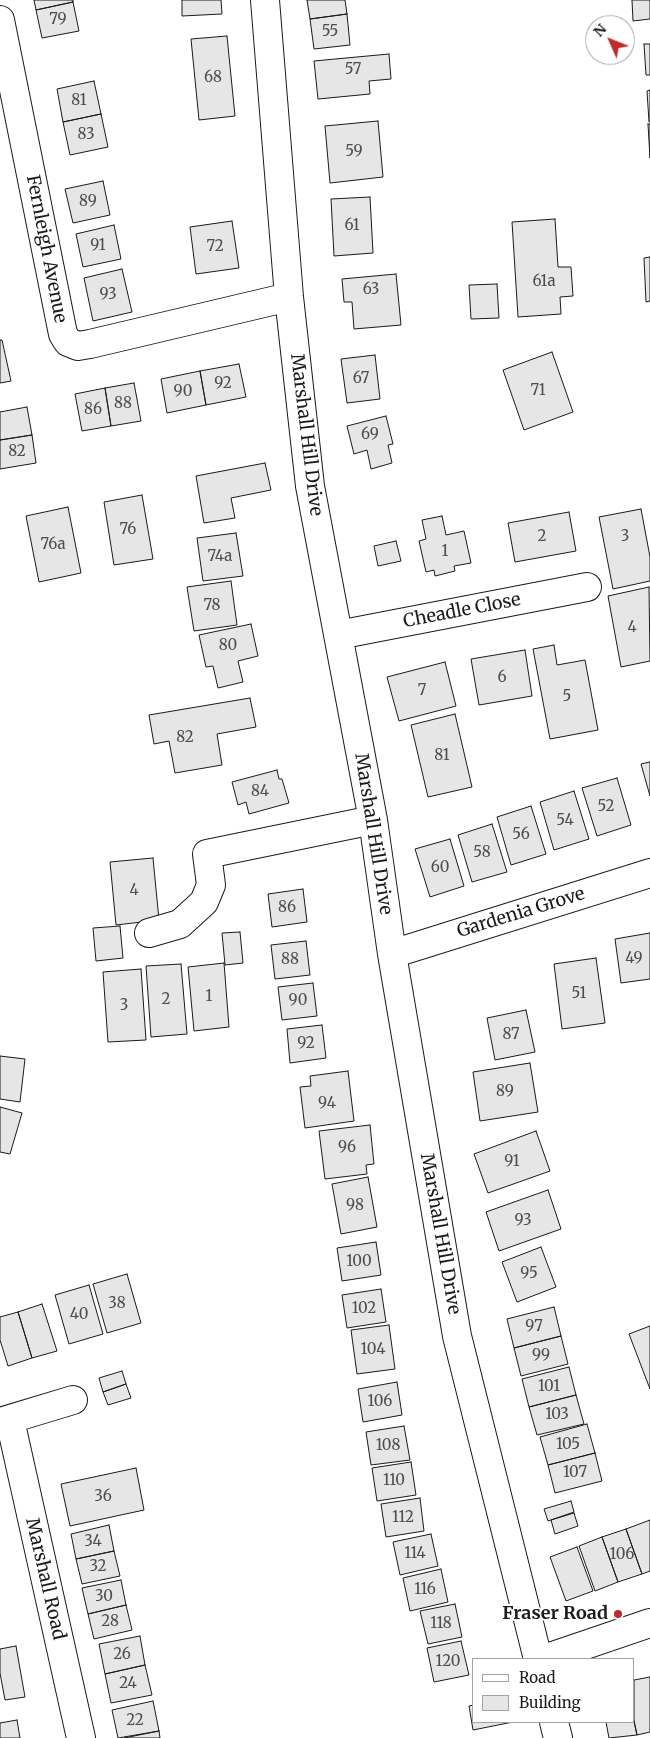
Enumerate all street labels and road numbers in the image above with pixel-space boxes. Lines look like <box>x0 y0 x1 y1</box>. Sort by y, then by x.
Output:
street label: Fernleigh Avenue <box>21 173 71 325</box>
street label: Marshall Hill Drive <box>285 353 327 517</box>
street label: Cheadle Close <box>402 589 522 633</box>
street label: Marshall Hill Drive <box>350 752 396 916</box>
street label: Gardenia Grove <box>454 883 588 943</box>
street label: Marshall Hill Drive <box>415 1152 465 1316</box>
street label: Marshall Road <box>20 1516 70 1642</box>

